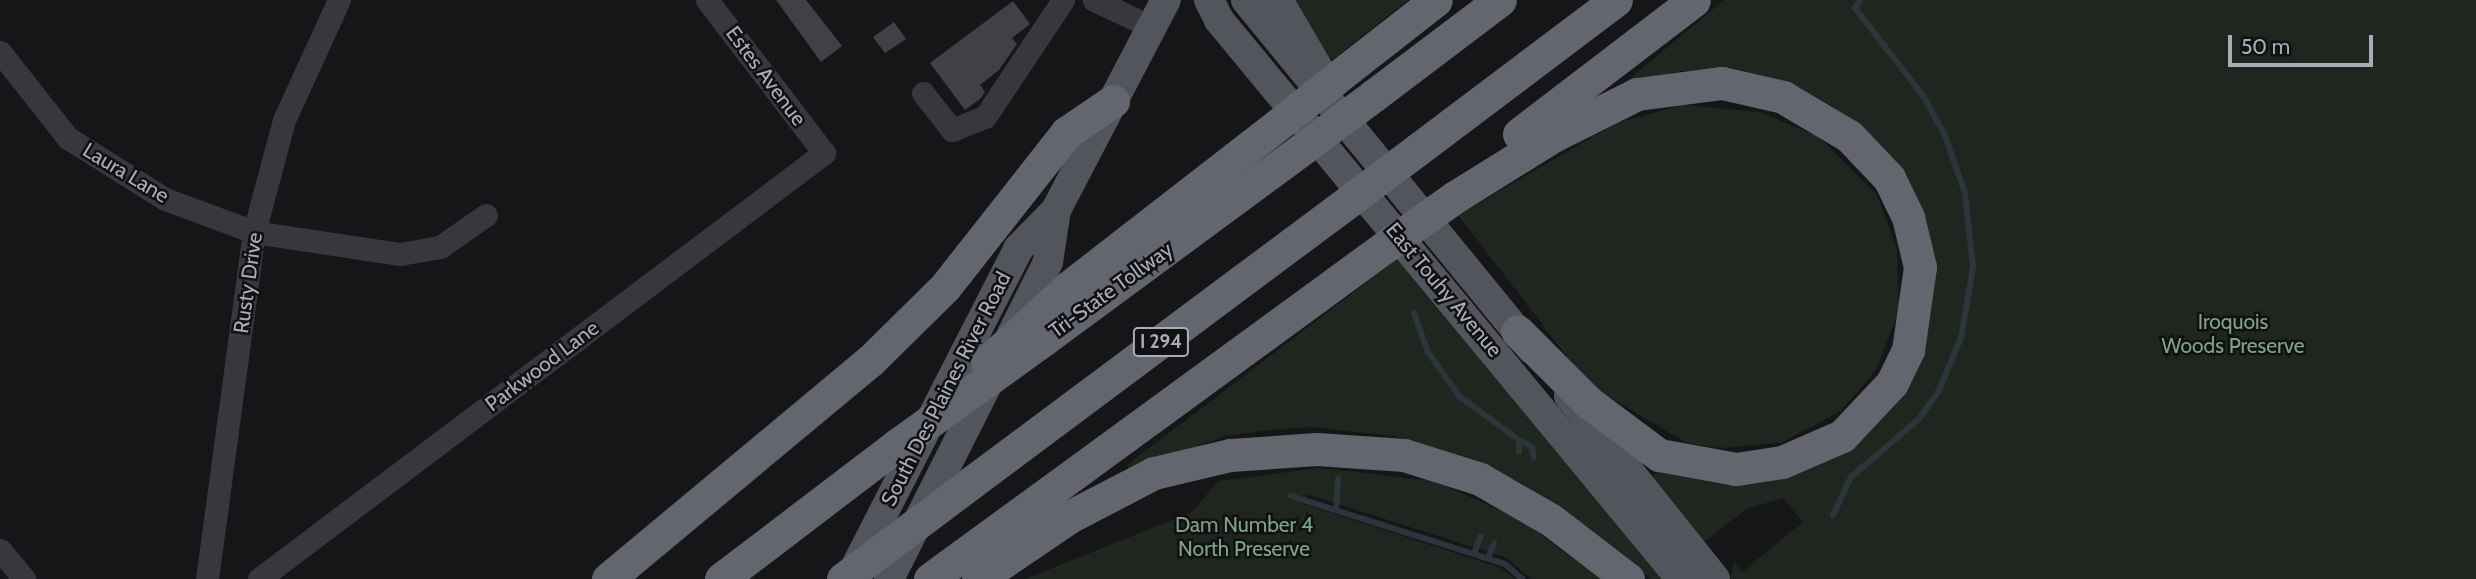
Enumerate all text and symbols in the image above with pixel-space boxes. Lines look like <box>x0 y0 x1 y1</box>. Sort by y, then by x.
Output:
street label: Estes Avenue <box>720 21 812 131</box>
scale bar <box>2231 21 2376 65</box>
text: 50 m <box>2241 34 2290 59</box>
street label: Laura Lane <box>78 137 174 209</box>
street label: East Touhy Avenue <box>1381 218 1507 362</box>
street label: Rusty Drive <box>228 231 268 335</box>
street label: Tri-State Tollway <box>1044 237 1178 343</box>
street label: South Des Plaines River Road <box>876 268 1016 510</box>
park label: Iroquois Woods Preserve <box>2161 309 2305 359</box>
street label: Parkwood Lane <box>480 315 604 417</box>
road number: I 294 <box>1131 326 1191 358</box>
park label: Dam Number 4 North Preserve <box>1175 512 1313 562</box>

